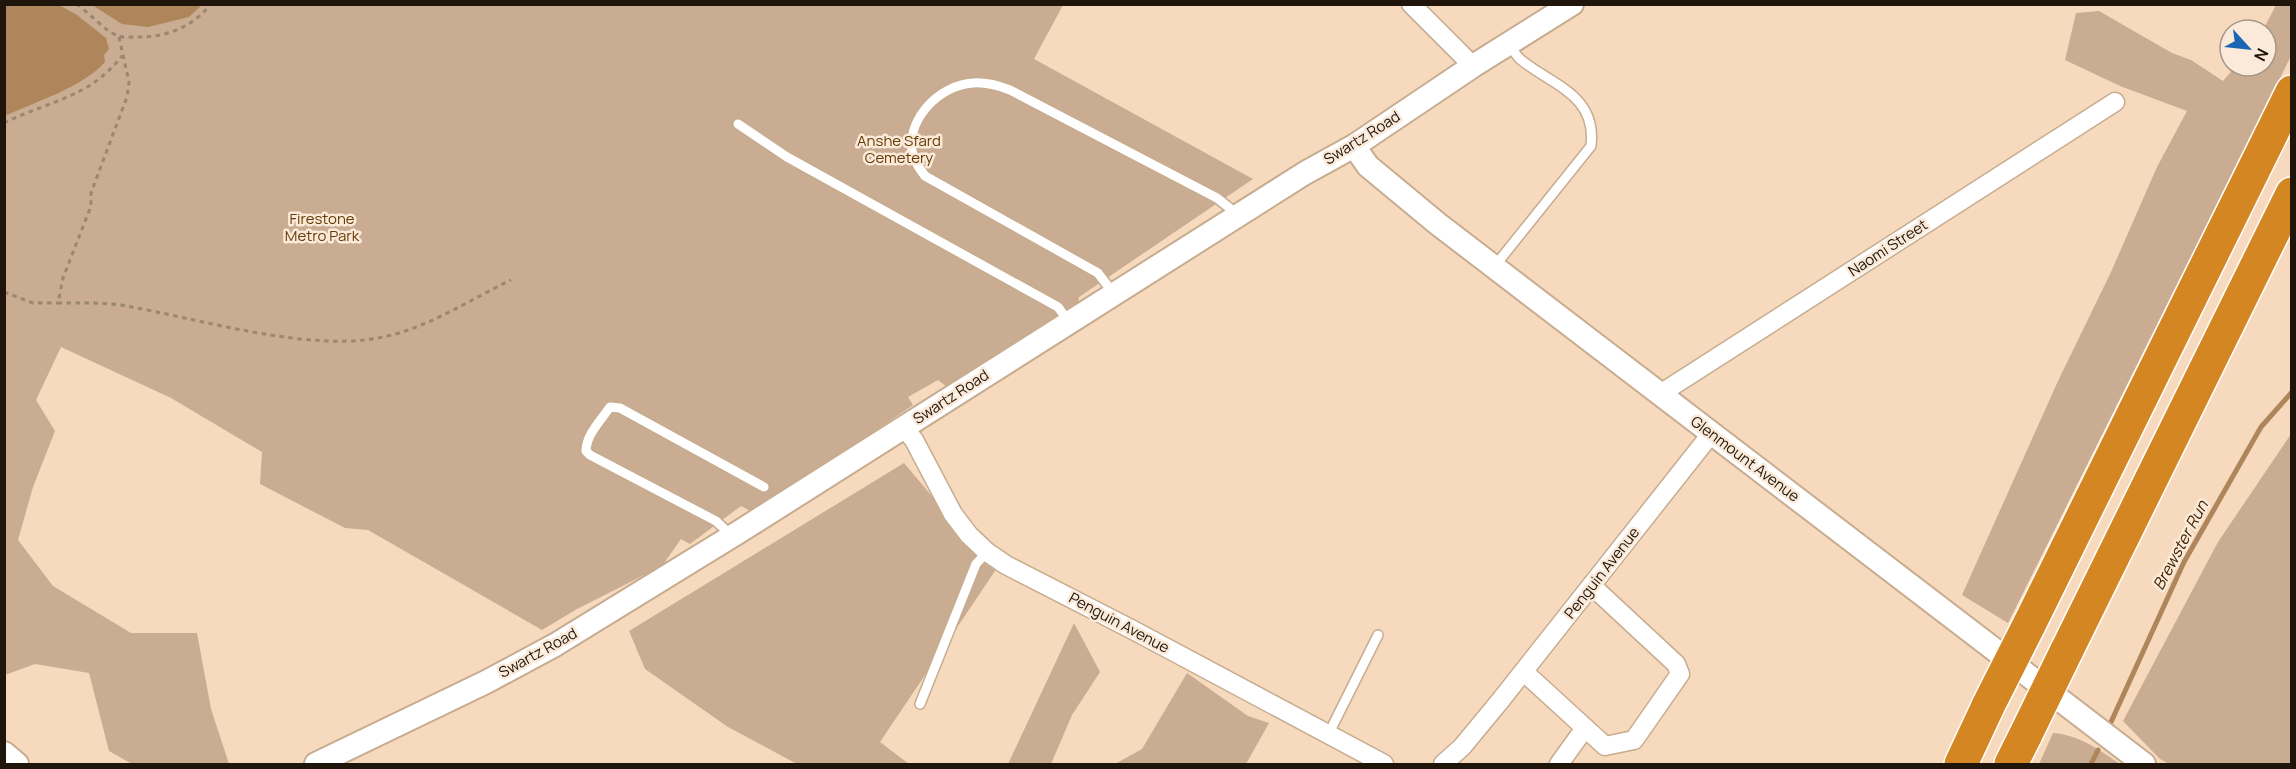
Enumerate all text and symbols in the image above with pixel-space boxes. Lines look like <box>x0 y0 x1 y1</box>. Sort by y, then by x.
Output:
north arrow <box>2218 18 2278 78</box>
text: N <box>2249 45 2274 65</box>
street label: Swartz Road <box>1319 106 1404 169</box>
park label: Anshe Sfard Cemetery <box>857 130 941 168</box>
park label: Firestone Metro Park <box>285 208 360 246</box>
street label: Naomi Street <box>1844 214 1932 281</box>
street label: Swartz Road <box>909 364 993 429</box>
street label: Glenmount Avenue <box>1687 411 1804 507</box>
water label: Brewster Run <box>2147 496 2213 594</box>
street label: Penguin Avenue <box>1559 522 1644 623</box>
street label: Penguin Avenue <box>1065 587 1173 658</box>
street label: Swartz Road <box>495 622 581 683</box>

